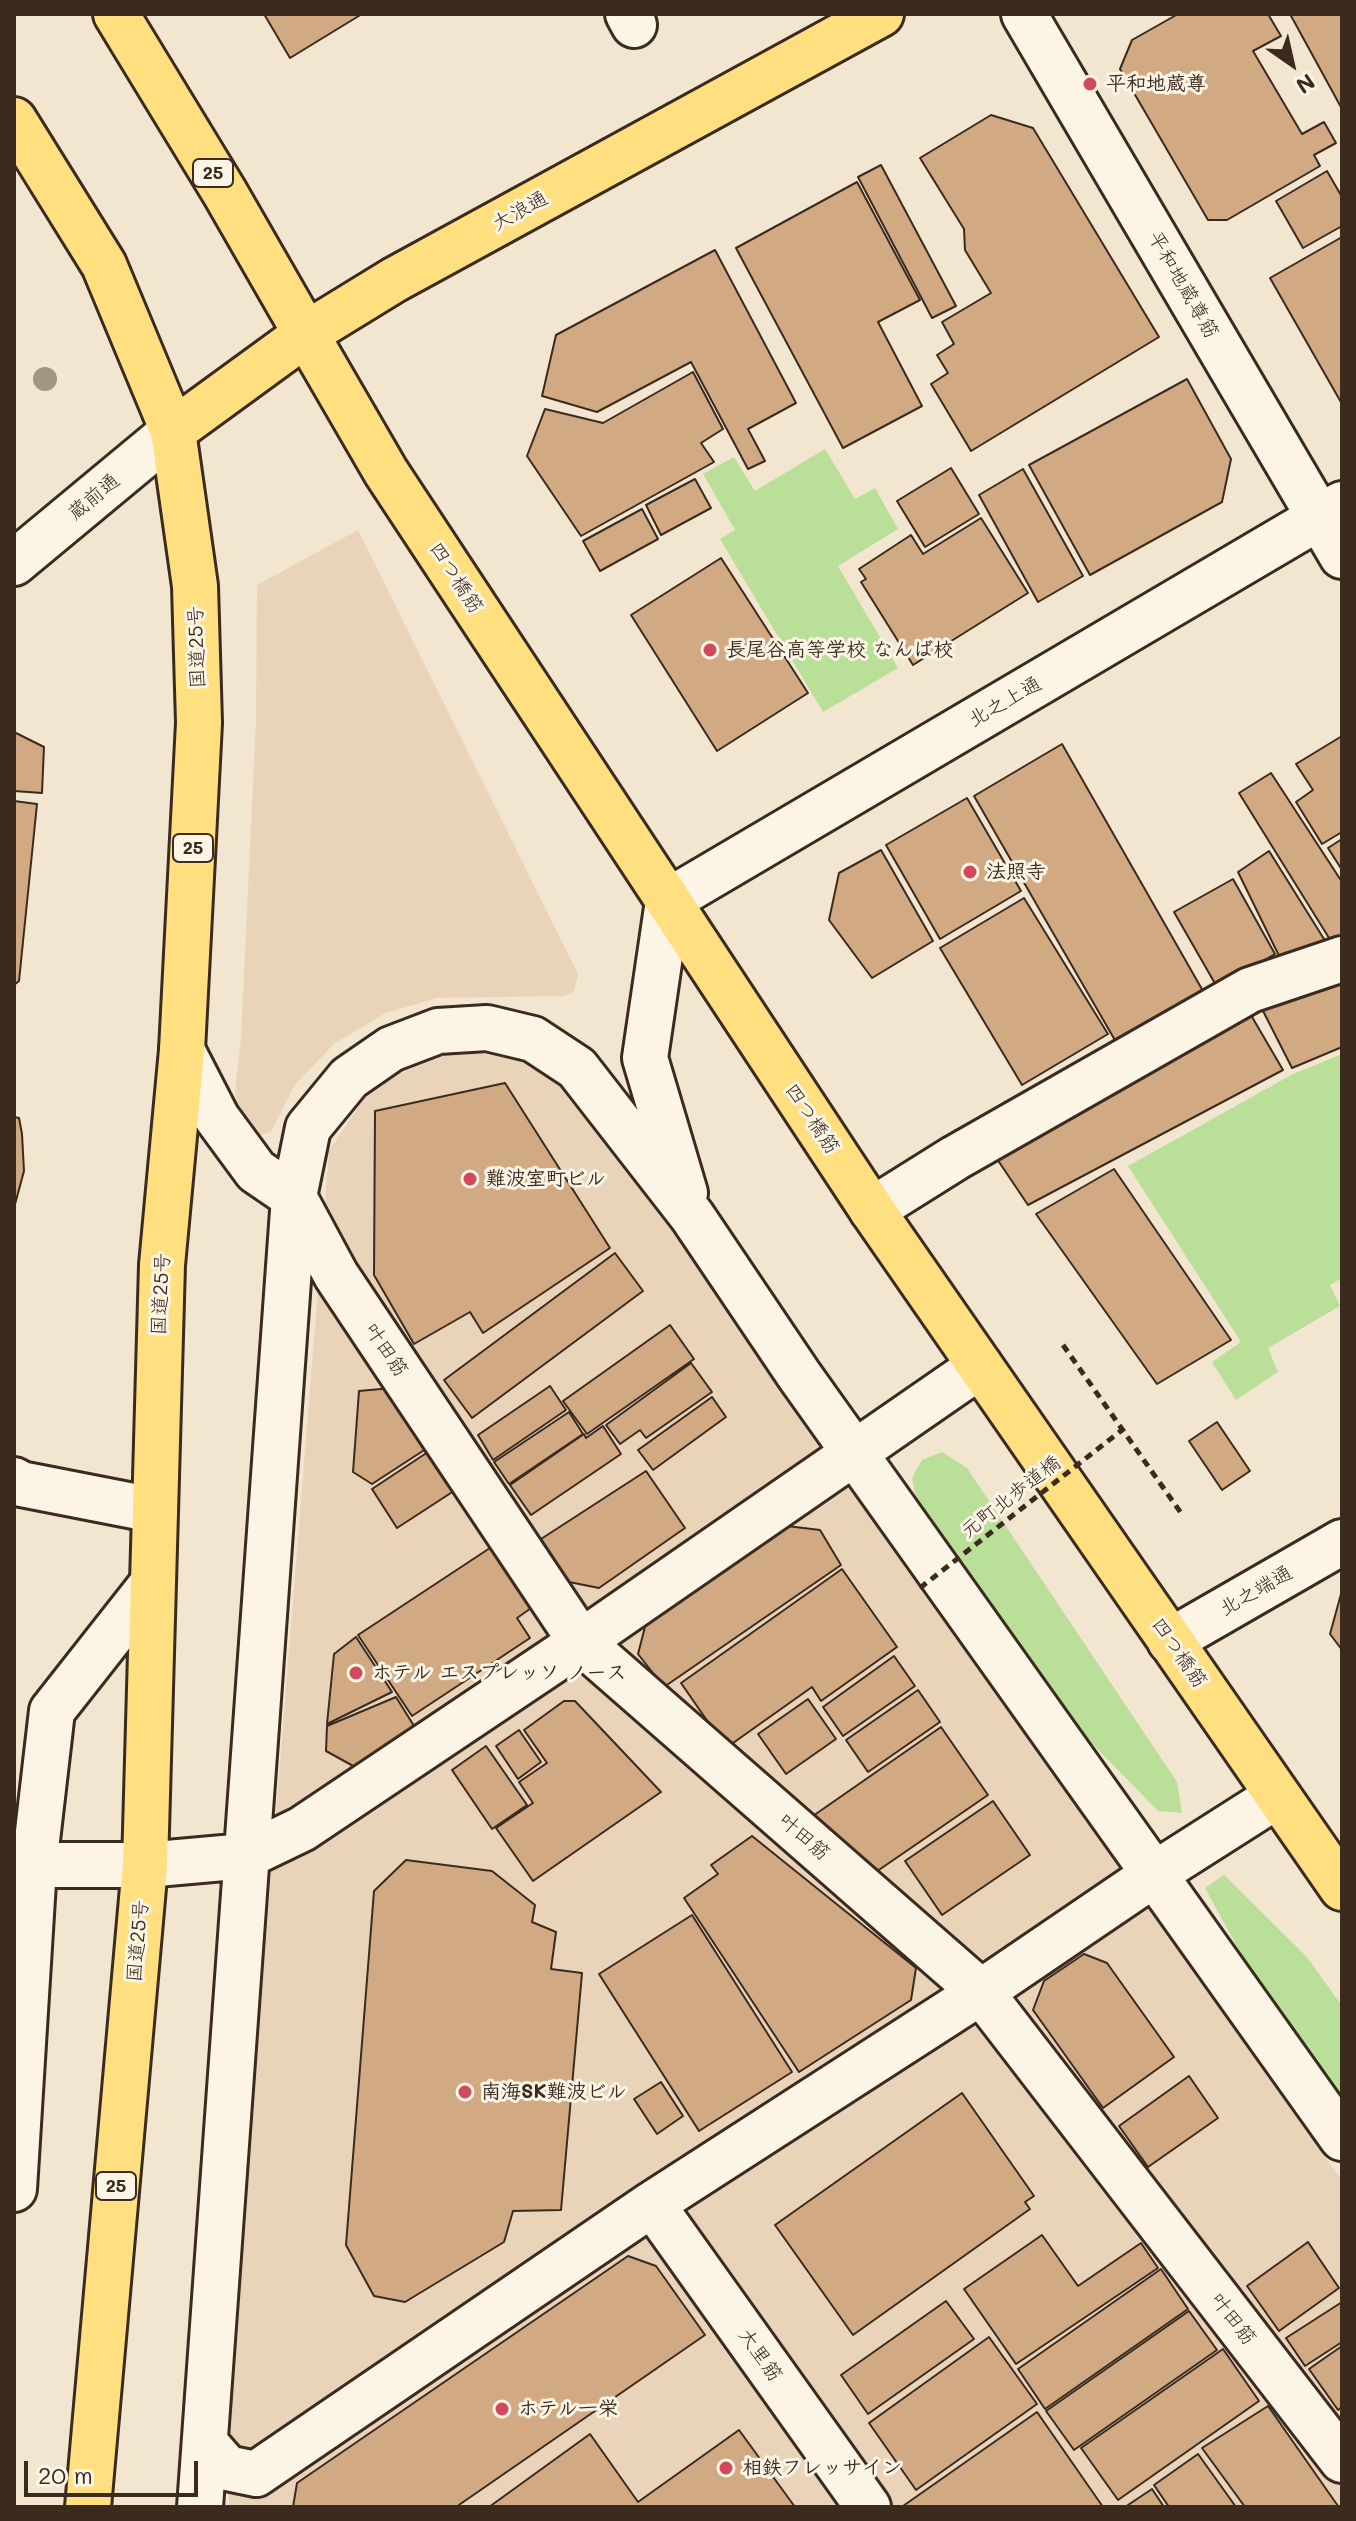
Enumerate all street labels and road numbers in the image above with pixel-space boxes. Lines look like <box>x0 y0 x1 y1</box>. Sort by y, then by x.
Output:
road number: 25 <box>193 159 233 187</box>
street label: 大浪通 <box>488 186 552 236</box>
street label: 平和地蔵尊筋 <box>1143 227 1223 343</box>
street label: 蔵前通 <box>63 469 125 525</box>
street label: 四つ橋筋 <box>424 538 488 618</box>
street label: 国道25号 <box>184 605 210 689</box>
street label: 北之上通 <box>964 672 1046 732</box>
road number: 25 <box>173 834 213 862</box>
street label: 四つ橋筋 <box>780 1079 844 1159</box>
street label: 国道25号 <box>147 1252 175 1336</box>
street label: 叶田筋 <box>359 1318 413 1382</box>
street label: 元町北歩道橋 <box>956 1451 1066 1543</box>
street label: 北之端通 <box>1215 1561 1297 1621</box>
street label: 四つ橋筋 <box>1146 1613 1212 1693</box>
street label: 叶田筋 <box>773 1808 835 1866</box>
street label: 国道25号 <box>122 1899 154 1983</box>
road number: 25 <box>96 2172 136 2200</box>
street label: 叶田筋 <box>1205 2288 1261 2350</box>
street label: 大里筋 <box>733 2324 787 2386</box>

